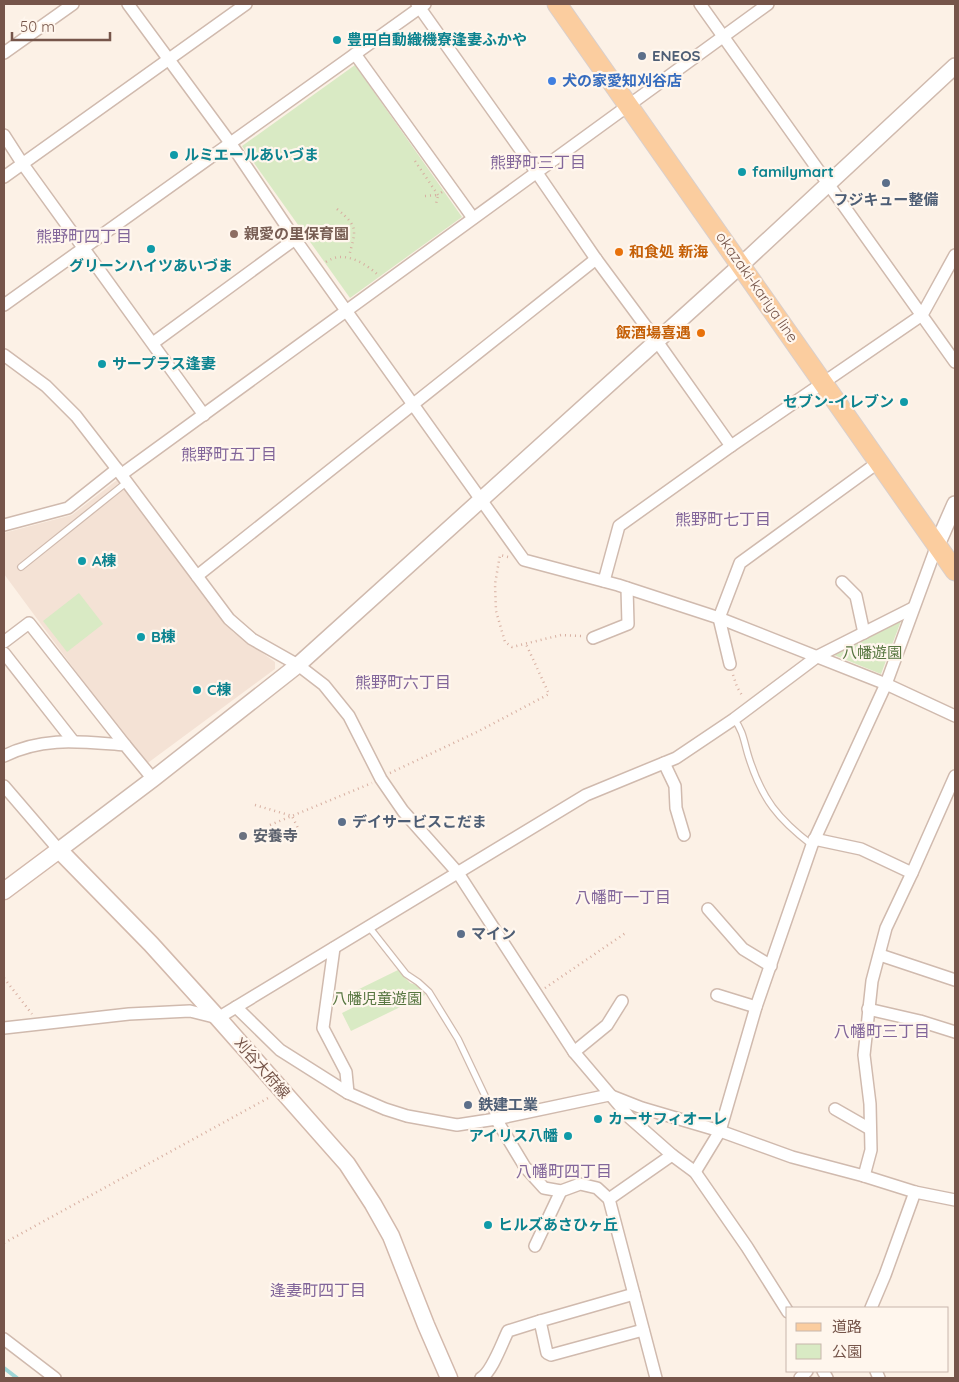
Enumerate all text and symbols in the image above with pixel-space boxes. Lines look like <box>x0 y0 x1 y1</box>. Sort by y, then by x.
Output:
scale bar <box>12 10 110 42</box>
text: 50 m <box>20 17 55 36</box>
place label: 豊田自動織機寮逢妻ふかや <box>347 30 527 49</box>
marker: 豊田自動織機寮逢妻ふかや <box>331 34 343 46</box>
place label: ENEOS <box>652 46 701 65</box>
marker: ENEOS <box>636 50 648 62</box>
place label: 犬の家愛知刈谷店 <box>562 71 682 90</box>
marker: 犬の家愛知刈谷店 <box>546 75 558 87</box>
place label: ルミエールあいづま <box>184 145 319 164</box>
marker: ルミエールあいづま <box>168 149 180 161</box>
district label: 熊野町三丁目 <box>490 152 586 172</box>
place label: familymart <box>752 162 834 181</box>
marker: familymart <box>736 166 748 178</box>
marker: フジキュー整備 <box>880 177 892 189</box>
place label: フジキュー整備 <box>833 190 939 209</box>
place label: 親愛の里保育園 <box>244 224 349 243</box>
district label: 熊野町四丁目 <box>36 226 132 246</box>
marker: 親愛の里保育園 <box>228 228 240 240</box>
street label: okazaki-kariya line <box>712 228 803 346</box>
place label: 和食処 新海 <box>629 242 708 261</box>
marker: グリーンハイツあいづま <box>145 243 157 255</box>
marker: 和食処 新海 <box>613 246 625 258</box>
place label: グリーンハイツあいづま <box>69 256 233 275</box>
place label: 飯酒場喜遇 <box>616 323 691 342</box>
marker: 飯酒場喜遇 <box>695 327 707 339</box>
place label: サープラス逢妻 <box>112 354 216 373</box>
marker: サープラス逢妻 <box>96 358 108 370</box>
place label: セブン-イレブン <box>783 392 894 411</box>
marker: セブン-イレブン <box>898 396 910 408</box>
district label: 熊野町五丁目 <box>181 444 277 464</box>
district label: 熊野町七丁目 <box>675 509 771 529</box>
place label: A棟 <box>92 551 117 570</box>
marker: A棟 <box>76 555 88 567</box>
place label: B棟 <box>151 627 176 646</box>
marker: B棟 <box>135 631 147 643</box>
park label: 八幡遊園 <box>842 643 902 662</box>
district label: 熊野町六丁目 <box>355 672 451 692</box>
place label: C棟 <box>207 680 231 699</box>
marker: C棟 <box>191 684 203 696</box>
place label: デイサービスこだま <box>352 812 487 831</box>
marker: デイサービスこだま <box>336 816 348 828</box>
place label: 安養寺 <box>253 826 298 845</box>
marker: 安養寺 <box>237 830 249 842</box>
district label: 八幡町一丁目 <box>575 887 671 907</box>
place label: マイン <box>471 924 516 943</box>
marker: マイン <box>455 928 467 940</box>
park label: 八幡児童遊園 <box>332 989 422 1008</box>
district label: 八幡町三丁目 <box>834 1021 930 1041</box>
street label: 刈谷大府線 <box>231 1033 294 1102</box>
place label: 鉄建工業 <box>478 1095 538 1114</box>
marker: 鉄建工業 <box>462 1099 474 1111</box>
place label: カーサフィオーレ <box>608 1109 727 1128</box>
marker: カーサフィオーレ <box>592 1113 604 1125</box>
place label: アイリス八幡 <box>469 1126 558 1145</box>
marker: アイリス八幡 <box>562 1130 574 1142</box>
district label: 八幡町四丁目 <box>516 1161 612 1181</box>
place label: ヒルズあさひヶ丘 <box>498 1215 618 1234</box>
marker: ヒルズあさひヶ丘 <box>482 1219 494 1231</box>
district label: 逢妻町四丁目 <box>270 1280 366 1300</box>
legend <box>786 1307 949 1372</box>
text: 道路 <box>832 1317 862 1336</box>
text: 公園 <box>832 1342 862 1361</box>

